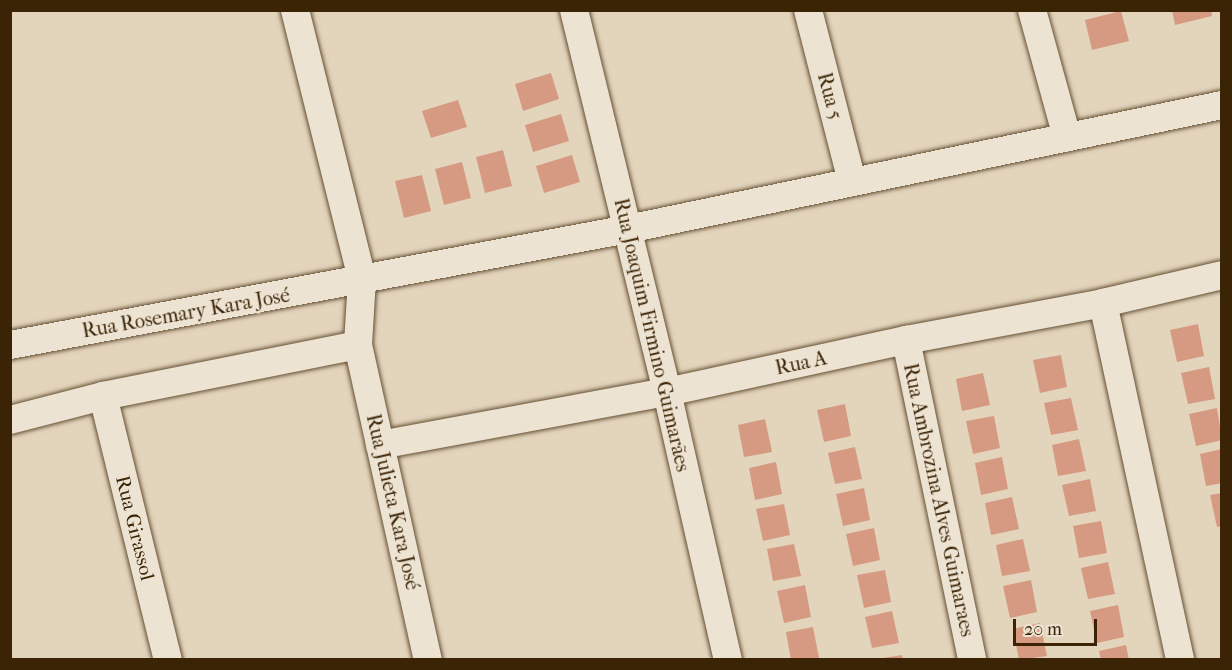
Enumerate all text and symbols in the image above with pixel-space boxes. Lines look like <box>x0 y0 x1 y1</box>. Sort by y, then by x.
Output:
street label: Rua 5 <box>812 70 848 122</box>
street label: Rua Joaquim Firmino Guimarães <box>609 196 695 474</box>
street label: Rua Rosemary Kara José <box>80 283 292 343</box>
street label: Rua A <box>773 346 829 380</box>
street label: Rua Ambrozina Alves Guimaraes <box>898 361 980 639</box>
street label: Rua Julieta Kara José <box>361 412 425 592</box>
street label: Rua Girassol <box>110 473 160 583</box>
scale bar <box>1016 607 1100 645</box>
text: 20 m <box>1024 619 1062 640</box>

